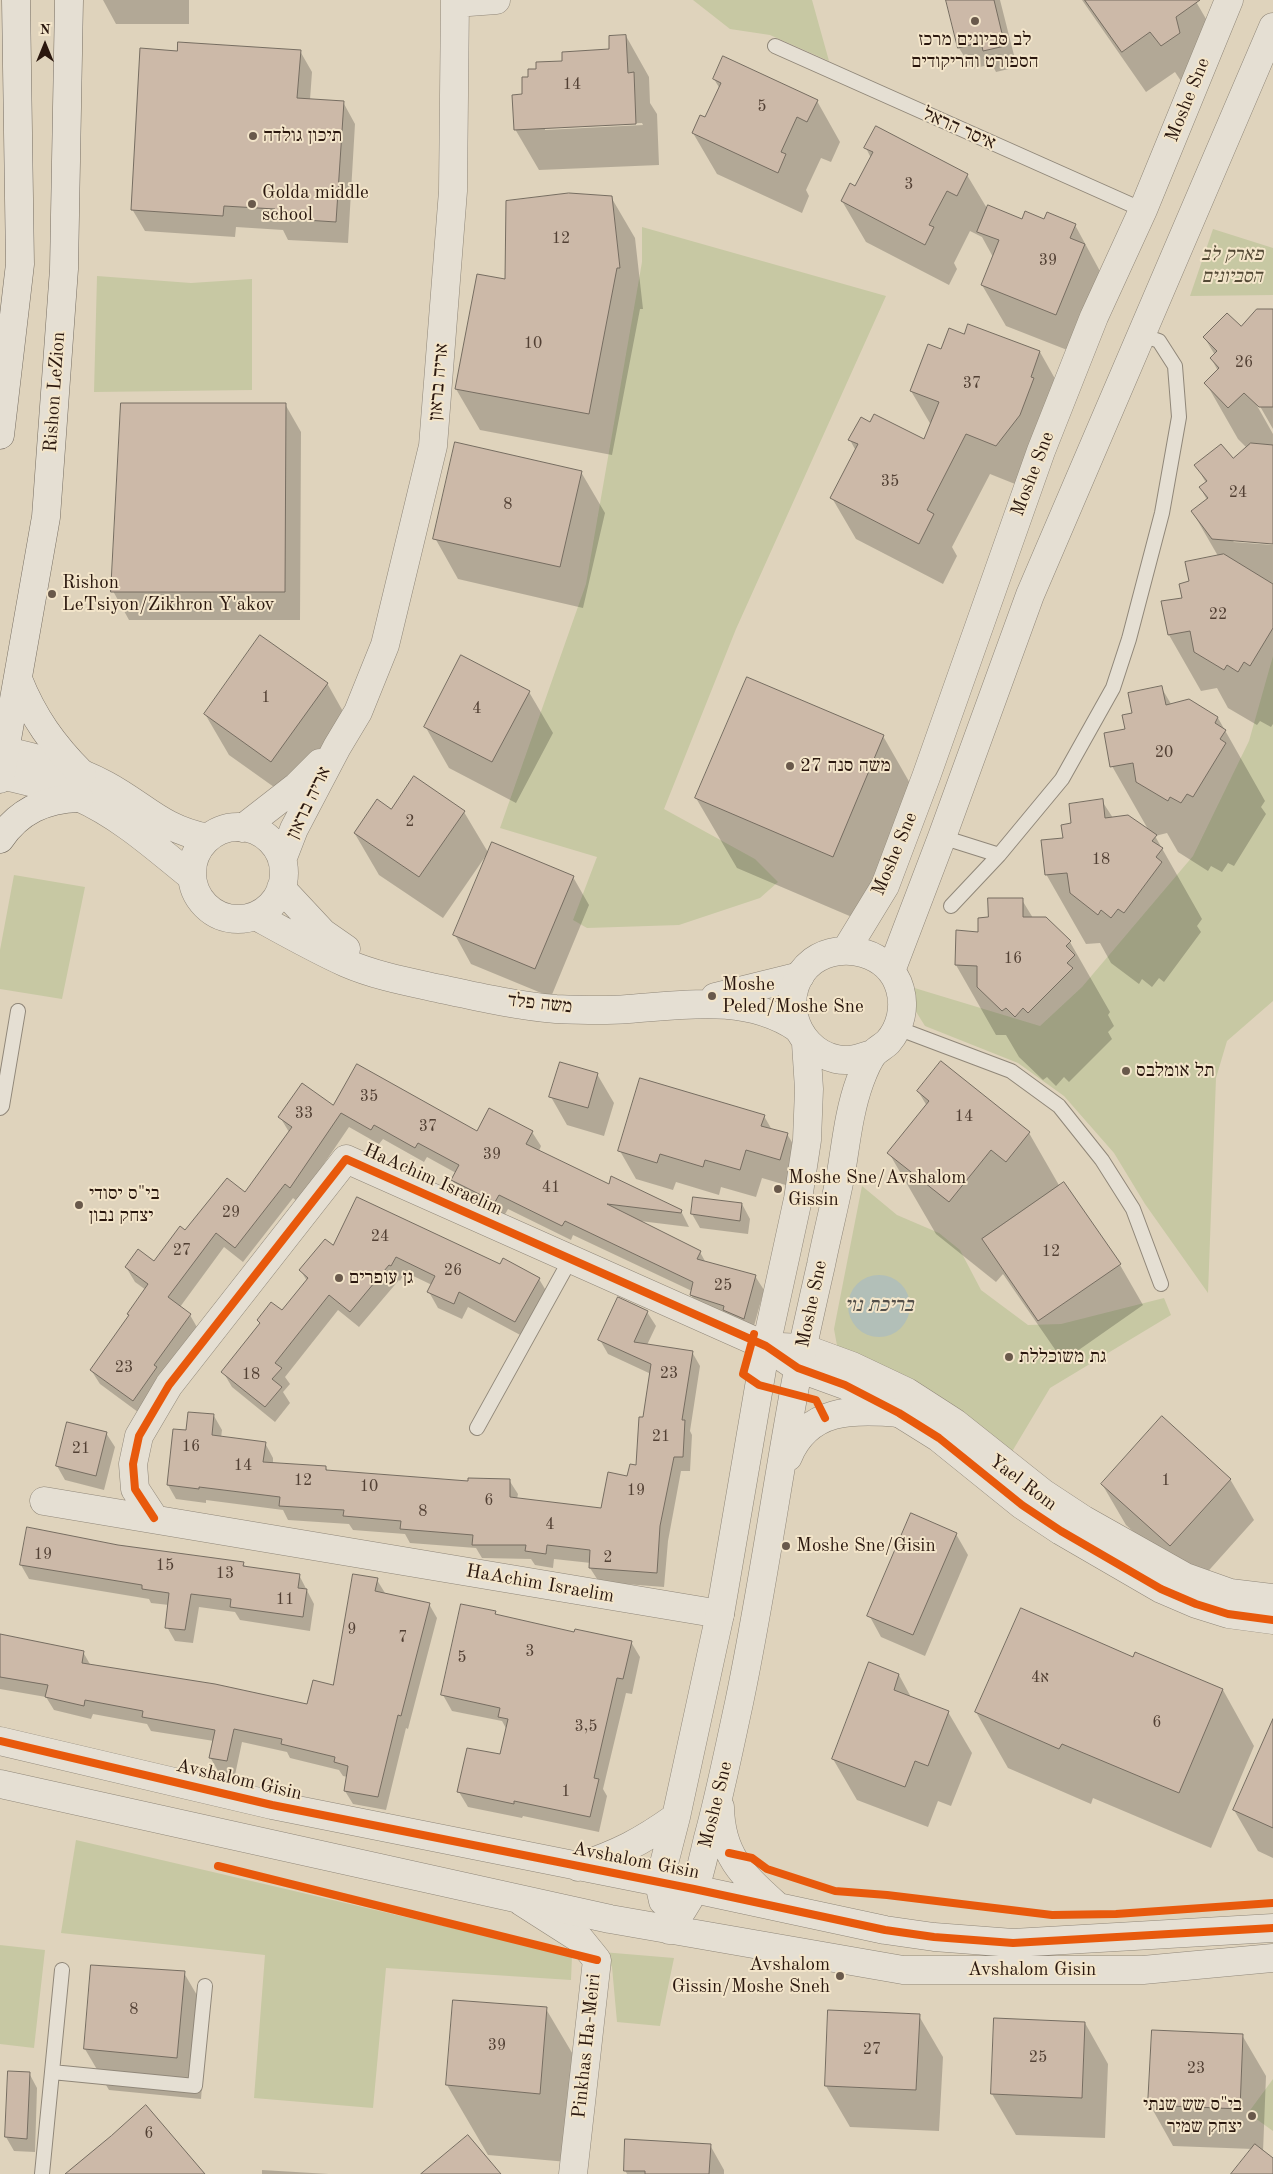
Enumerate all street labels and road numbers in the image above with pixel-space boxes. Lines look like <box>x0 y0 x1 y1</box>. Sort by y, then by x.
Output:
street label: Moshe Sne <box>1161 55 1215 145</box>
street label: איסר הראל <box>919 103 999 155</box>
street label: Rishon LeZion <box>39 331 71 453</box>
street label: אריה בראון <box>424 342 454 422</box>
street label: Moshe Sne <box>1006 428 1060 520</box>
street label: אריה בראון <box>282 763 336 843</box>
street label: Moshe Sne <box>867 809 923 899</box>
street label: משה פלד <box>507 989 573 1019</box>
street label: HaAchim Israelim <box>360 1139 506 1221</box>
street label: Moshe Sne <box>792 1258 832 1350</box>
street label: Yael Rom <box>984 1450 1062 1516</box>
street label: HaAchim Israelim <box>464 1560 616 1608</box>
street label: Avshalom Gisin <box>174 1754 304 1806</box>
street label: Moshe Sne <box>694 1759 738 1851</box>
street label: Avshalom Gisin <box>571 1838 701 1884</box>
street label: Avshalom Gisin <box>968 1959 1096 1981</box>
street label: Pinkhas Ha-Meiri <box>568 1972 606 2120</box>

